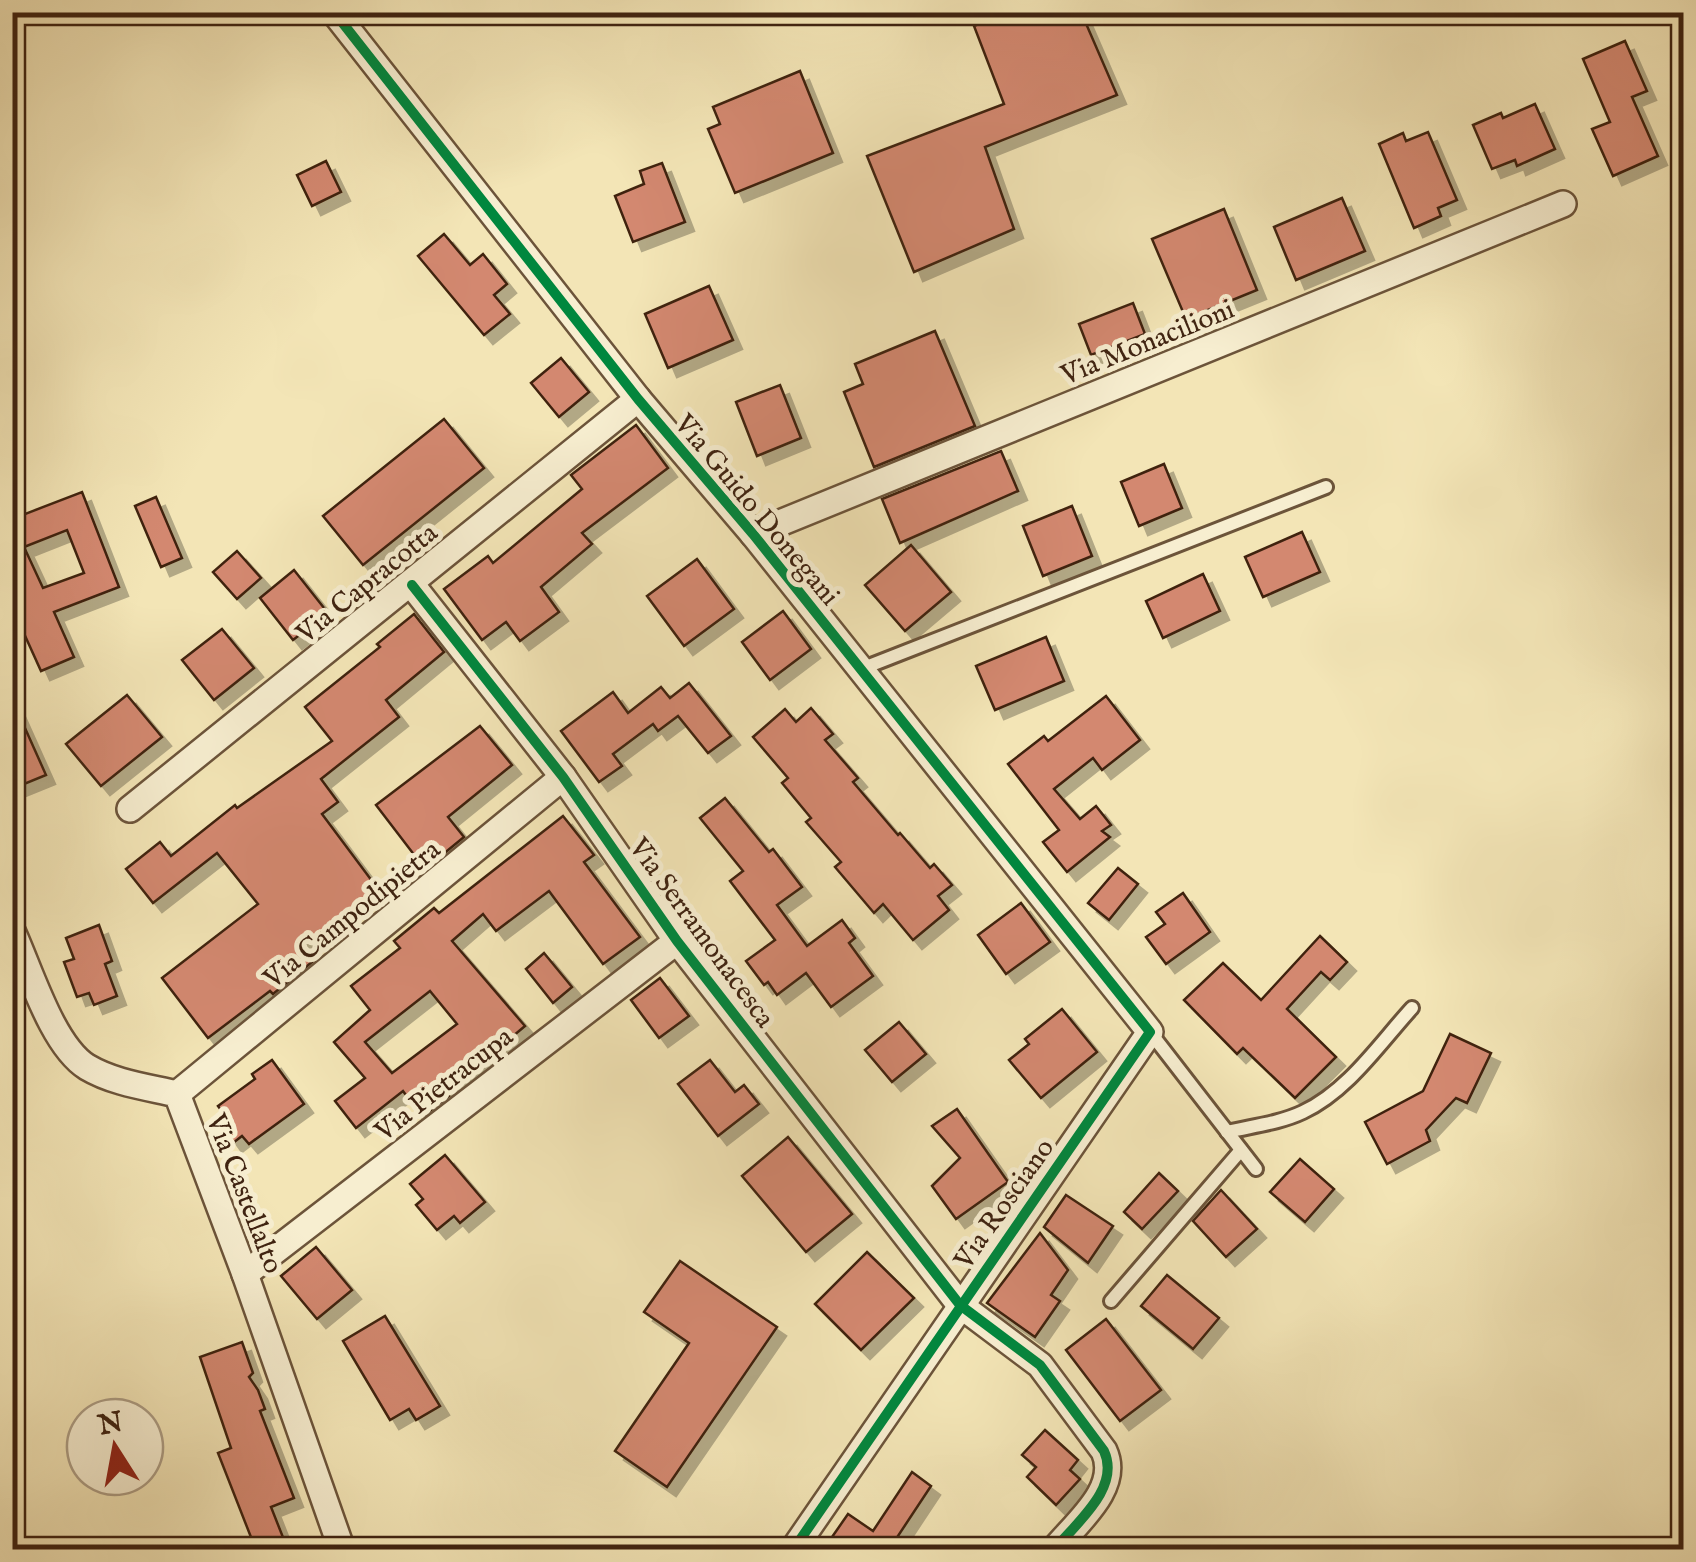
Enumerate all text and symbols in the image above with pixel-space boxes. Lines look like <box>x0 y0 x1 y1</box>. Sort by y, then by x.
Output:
street label: Via Monacilioni <box>1055 293 1240 394</box>
street label: Via Guido Donegani <box>665 407 846 613</box>
street label: Via Capracotta <box>289 516 446 652</box>
street label: Via Serramonacesca <box>620 831 782 1036</box>
street label: Via Campodipietra <box>256 832 449 998</box>
street label: Via Pietracupa <box>367 1019 522 1151</box>
street label: Via Castellalto <box>197 1108 290 1279</box>
street label: Via Rosciano <box>947 1132 1063 1277</box>
north arrow <box>65 1397 165 1497</box>
text: N <box>94 1405 126 1445</box>

